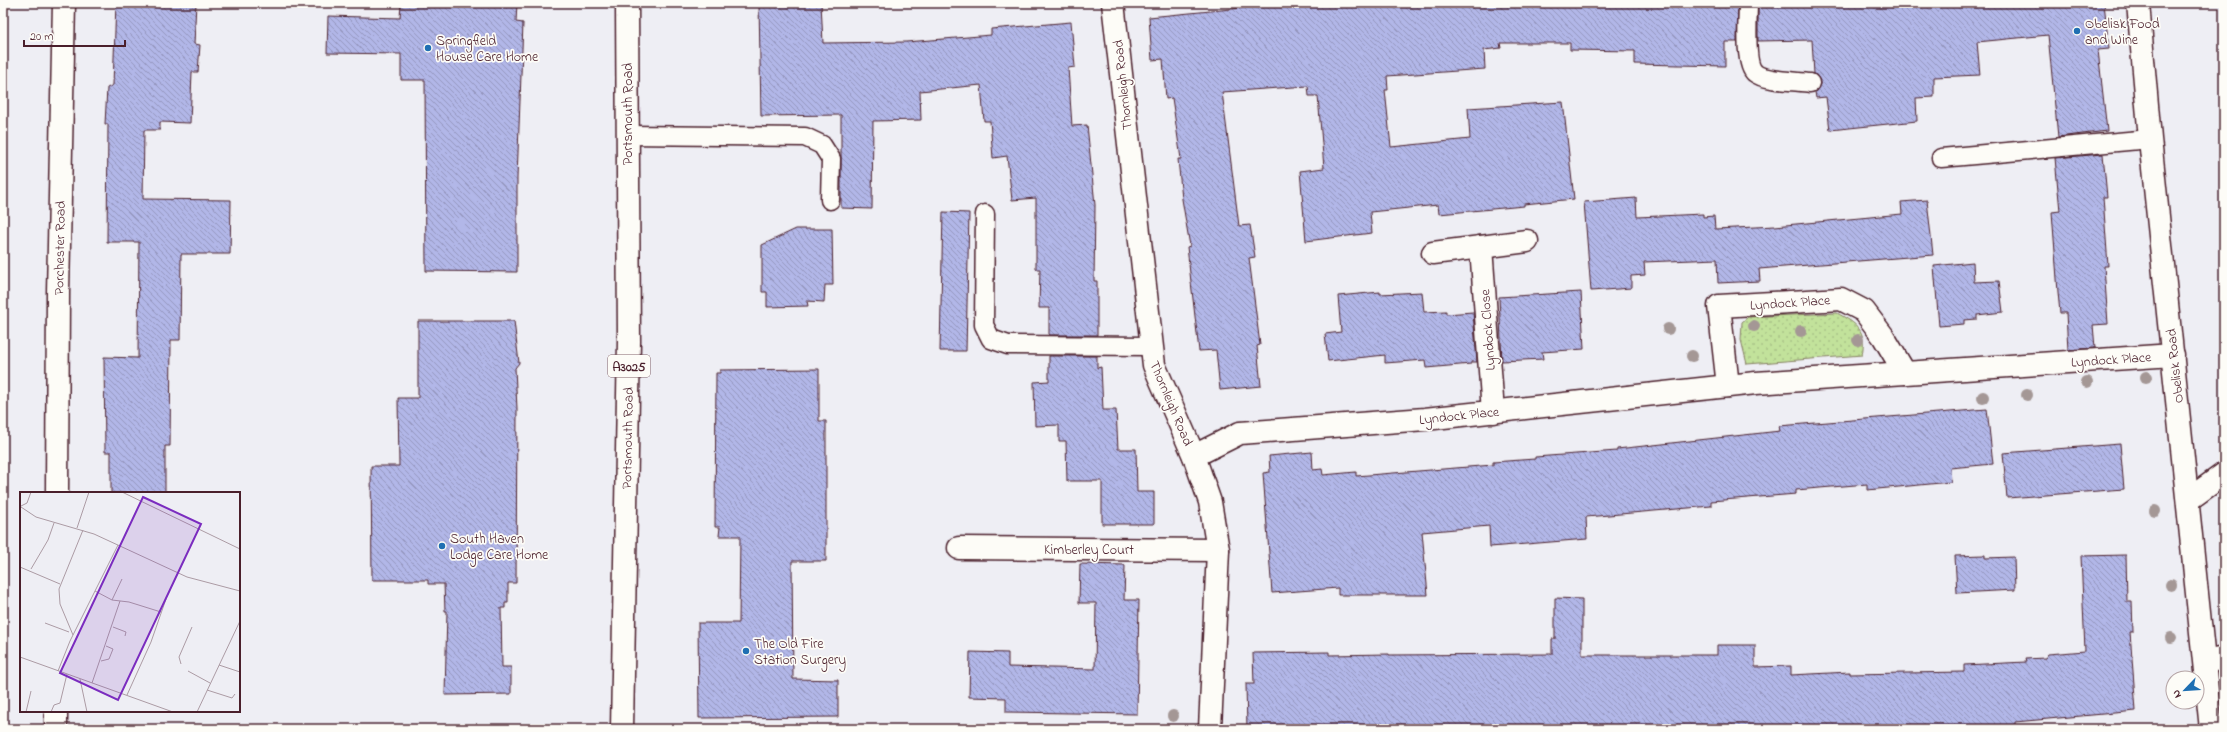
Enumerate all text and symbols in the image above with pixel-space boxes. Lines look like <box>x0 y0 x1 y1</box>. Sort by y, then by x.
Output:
place label: Obelisk Food and Wine <box>2085 14 2160 51</box>
scale bar <box>24 22 125 48</box>
marker: Obelisk Food and Wine <box>2072 26 2082 36</box>
text: 20 m <box>30 28 53 46</box>
place label: Springfleld House Care Home <box>436 31 539 68</box>
street label: Thornleigh Road <box>1108 38 1140 131</box>
marker: Springfleld House Care Home <box>423 43 433 53</box>
street label: Portsmouth Road <box>618 63 639 165</box>
street label: Porchester Road <box>49 201 72 295</box>
street label: Lyndock Close <box>1475 288 1503 371</box>
street label: Lyndock Place <box>1749 290 1832 318</box>
street label: Obelisk Road <box>2161 327 2190 404</box>
street label: Lyndock Place <box>2070 347 2153 375</box>
road number: A3025 <box>608 355 650 377</box>
street label: Thornleigh Road <box>1142 358 1198 450</box>
street label: Portsmouth Road <box>617 387 640 489</box>
street label: Lyndock Place <box>1418 402 1501 432</box>
inset map <box>20 492 240 712</box>
place label: South Haven Lodge Care Home <box>450 529 549 567</box>
street label: Kimberley Court <box>1044 540 1134 562</box>
marker: South Haven Lodge Care Home <box>437 541 447 551</box>
place label: The Old Fire Station Surgery <box>754 634 846 672</box>
marker: The Old Fire Station Surgery <box>741 646 751 656</box>
north arrow <box>2165 670 2205 710</box>
text: N <box>2168 687 2186 701</box>

